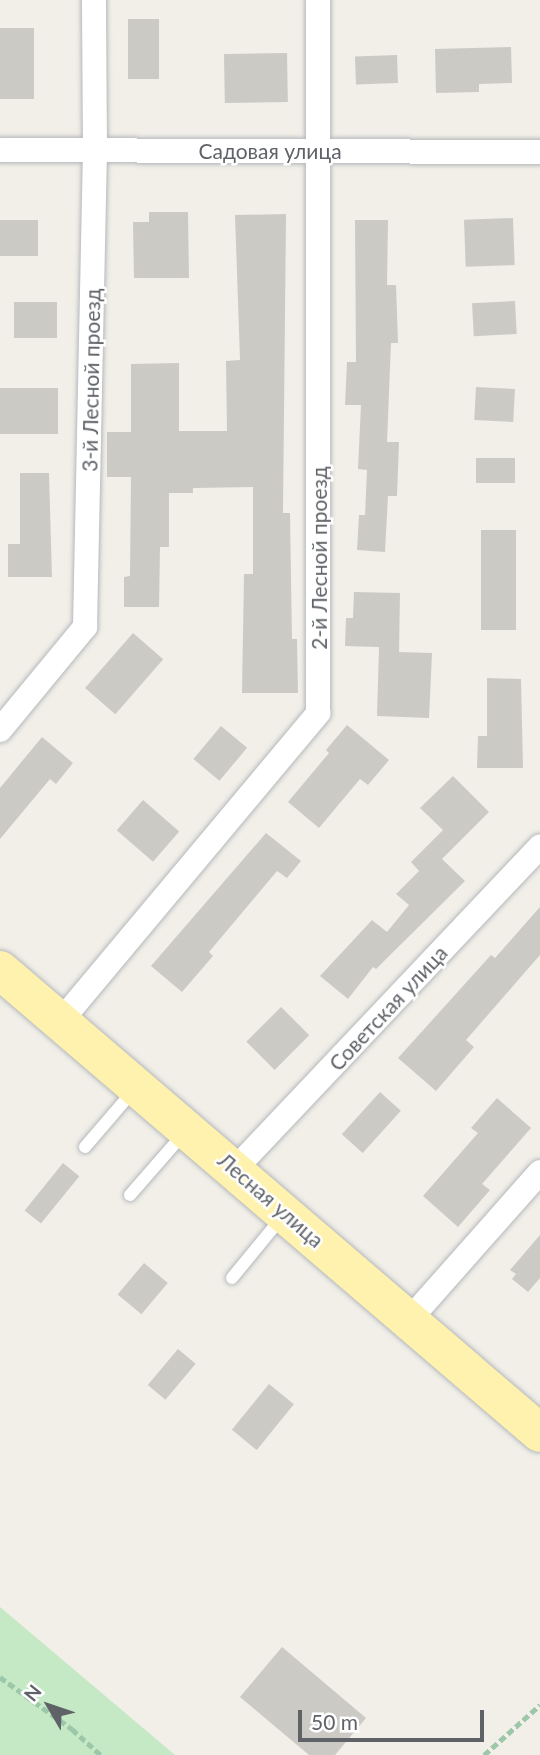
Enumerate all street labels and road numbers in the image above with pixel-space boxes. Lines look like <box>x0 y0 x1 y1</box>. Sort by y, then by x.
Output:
street label: Садовая улица <box>198 138 342 164</box>
street label: 3-й Лесной проезд <box>77 288 105 472</box>
street label: 2-й Лесной проезд <box>306 466 332 650</box>
street label: Советская улица <box>324 940 452 1076</box>
street label: Лесная улица <box>213 1147 329 1253</box>

